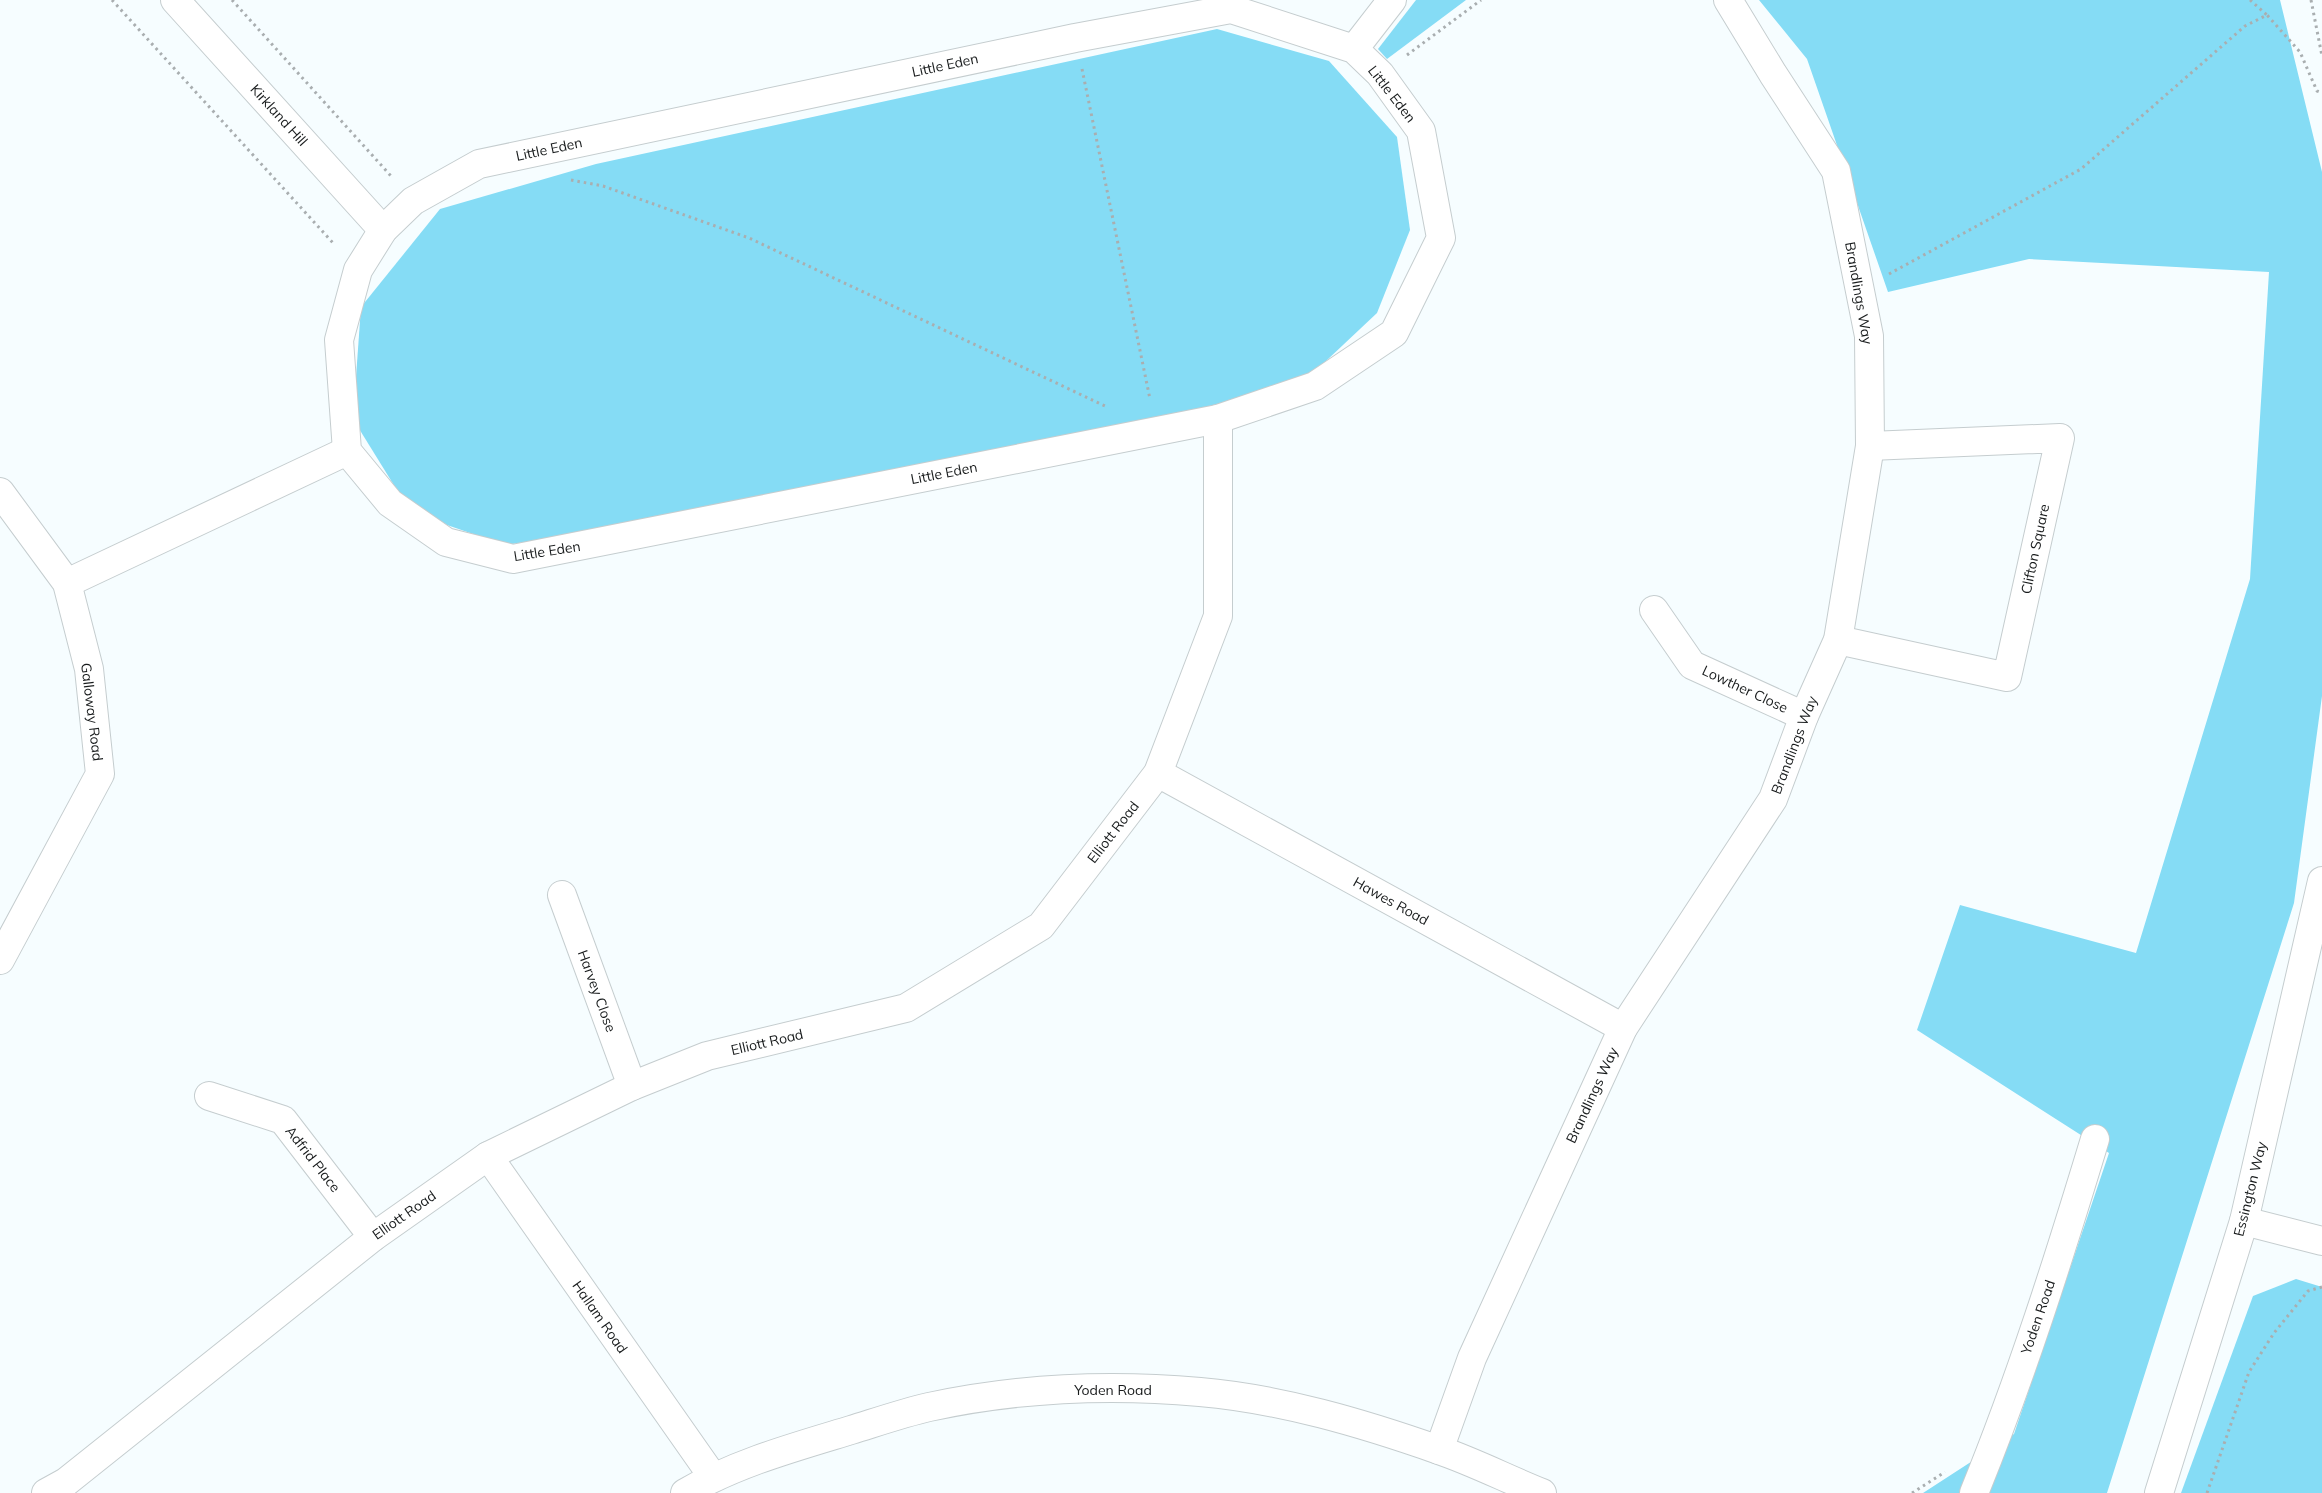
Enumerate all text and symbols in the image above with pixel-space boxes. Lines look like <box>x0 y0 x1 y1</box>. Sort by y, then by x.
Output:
street label: Little Eden <box>910 49 980 81</box>
street label: Little Eden <box>1364 62 1420 126</box>
street label: Kirkland Hill <box>246 80 312 150</box>
street label: Little Eden <box>514 133 584 165</box>
street label: Brandlings Way <box>1841 240 1877 346</box>
street label: Little Eden <box>909 458 979 488</box>
street label: Clifton Square <box>2017 502 2053 596</box>
street label: Little Eden <box>512 537 582 565</box>
street label: Lowther Close <box>1699 661 1791 717</box>
street label: Galloway Road <box>77 662 107 762</box>
street label: Brandlings Way <box>1767 693 1821 797</box>
street label: Elliott Road <box>1083 797 1143 867</box>
street label: Hawes Road <box>1350 873 1432 929</box>
street label: Harvey Close <box>574 947 620 1035</box>
street label: Elliott Road <box>729 1025 805 1059</box>
street label: Brandlings Way <box>1562 1044 1622 1146</box>
street label: Adfrid Place <box>282 1122 344 1196</box>
street label: Essington Way <box>2230 1139 2271 1238</box>
street label: Elliott Road <box>369 1186 439 1244</box>
street label: Hallam Road <box>568 1277 632 1357</box>
street label: Yoden Road <box>2017 1277 2059 1358</box>
street label: Yoden Road <box>1073 1381 1152 1399</box>

